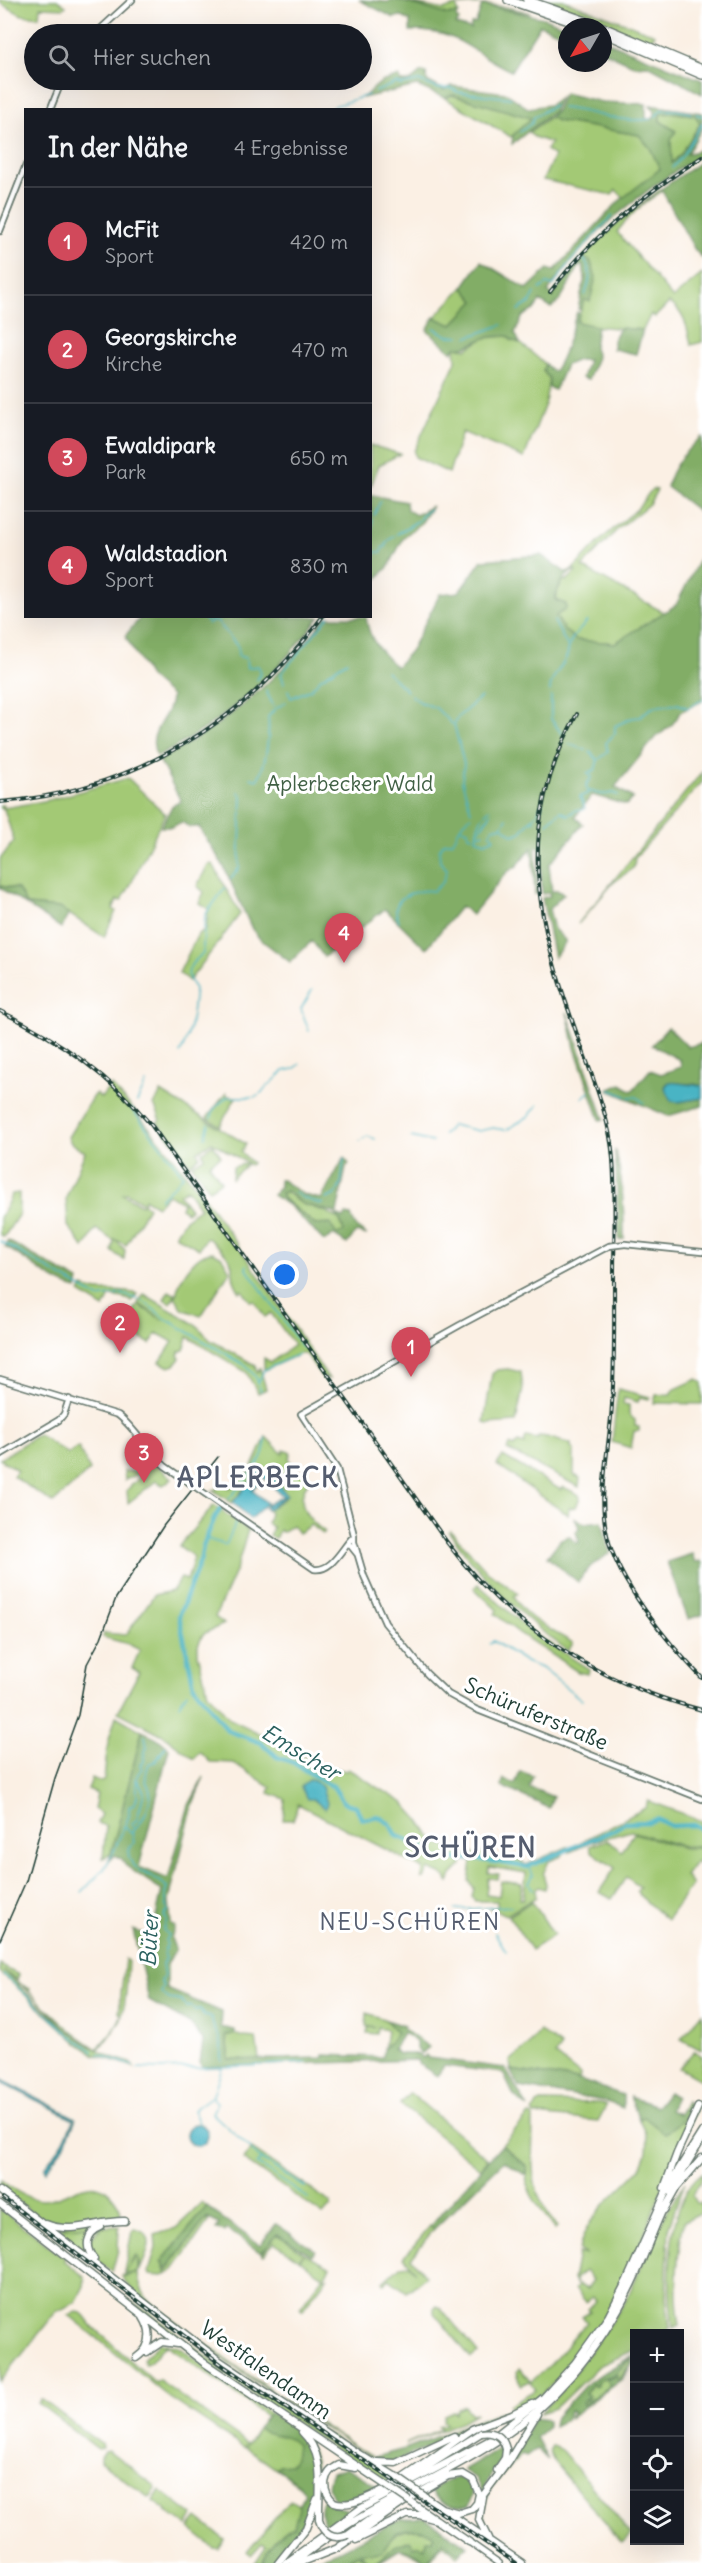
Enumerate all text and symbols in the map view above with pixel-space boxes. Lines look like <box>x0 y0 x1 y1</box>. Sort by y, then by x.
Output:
north arrow <box>558 18 612 72</box>
search box <box>24 24 372 90</box>
icon: search <box>45 41 78 74</box>
text: Hier suchen <box>93 43 211 71</box>
text: In der Nähe <box>48 131 188 164</box>
text: 4 Ergebnisse <box>234 135 348 160</box>
text: McFit <box>105 215 159 243</box>
text: 1 <box>64 229 71 254</box>
text: 420 m <box>290 229 348 254</box>
text: Sport <box>105 243 154 268</box>
text: Georgskirche <box>105 323 237 351</box>
text: 2 <box>62 337 73 362</box>
text: 470 m <box>291 337 348 362</box>
text: Kirche <box>105 351 162 376</box>
text: Ewaldipark <box>105 431 216 459</box>
text: 3 <box>62 445 73 470</box>
text: 650 m <box>290 445 348 470</box>
text: Park <box>105 459 146 484</box>
text: Waldstadion <box>105 539 228 567</box>
text: 4 <box>62 553 73 578</box>
text: 830 m <box>290 553 348 578</box>
text: Sport <box>105 567 154 592</box>
park label: Aplerbecker Wald <box>267 770 433 797</box>
pin: 4 <box>324 914 364 963</box>
your location <box>270 1260 299 1289</box>
pin: 2 <box>100 1304 140 1353</box>
pin: 1 <box>392 1328 430 1377</box>
pin: 3 <box>124 1434 164 1483</box>
district label: APLERBECK <box>177 1460 339 1494</box>
street label: Schüruferstraße <box>460 1671 612 1756</box>
water label: Emscher <box>257 1718 348 1788</box>
district label: SCHÜREN <box>405 1830 537 1864</box>
district label: NEU-SCHÜREN <box>319 1906 501 1936</box>
water label: Büter <box>134 1908 165 1967</box>
street label: Westfalendamm <box>195 2314 337 2425</box>
map controls <box>630 2329 684 2545</box>
button: + <box>630 2329 684 2383</box>
button: − <box>630 2383 684 2437</box>
button: locate <box>630 2437 684 2491</box>
button: layers <box>630 2491 684 2545</box>

